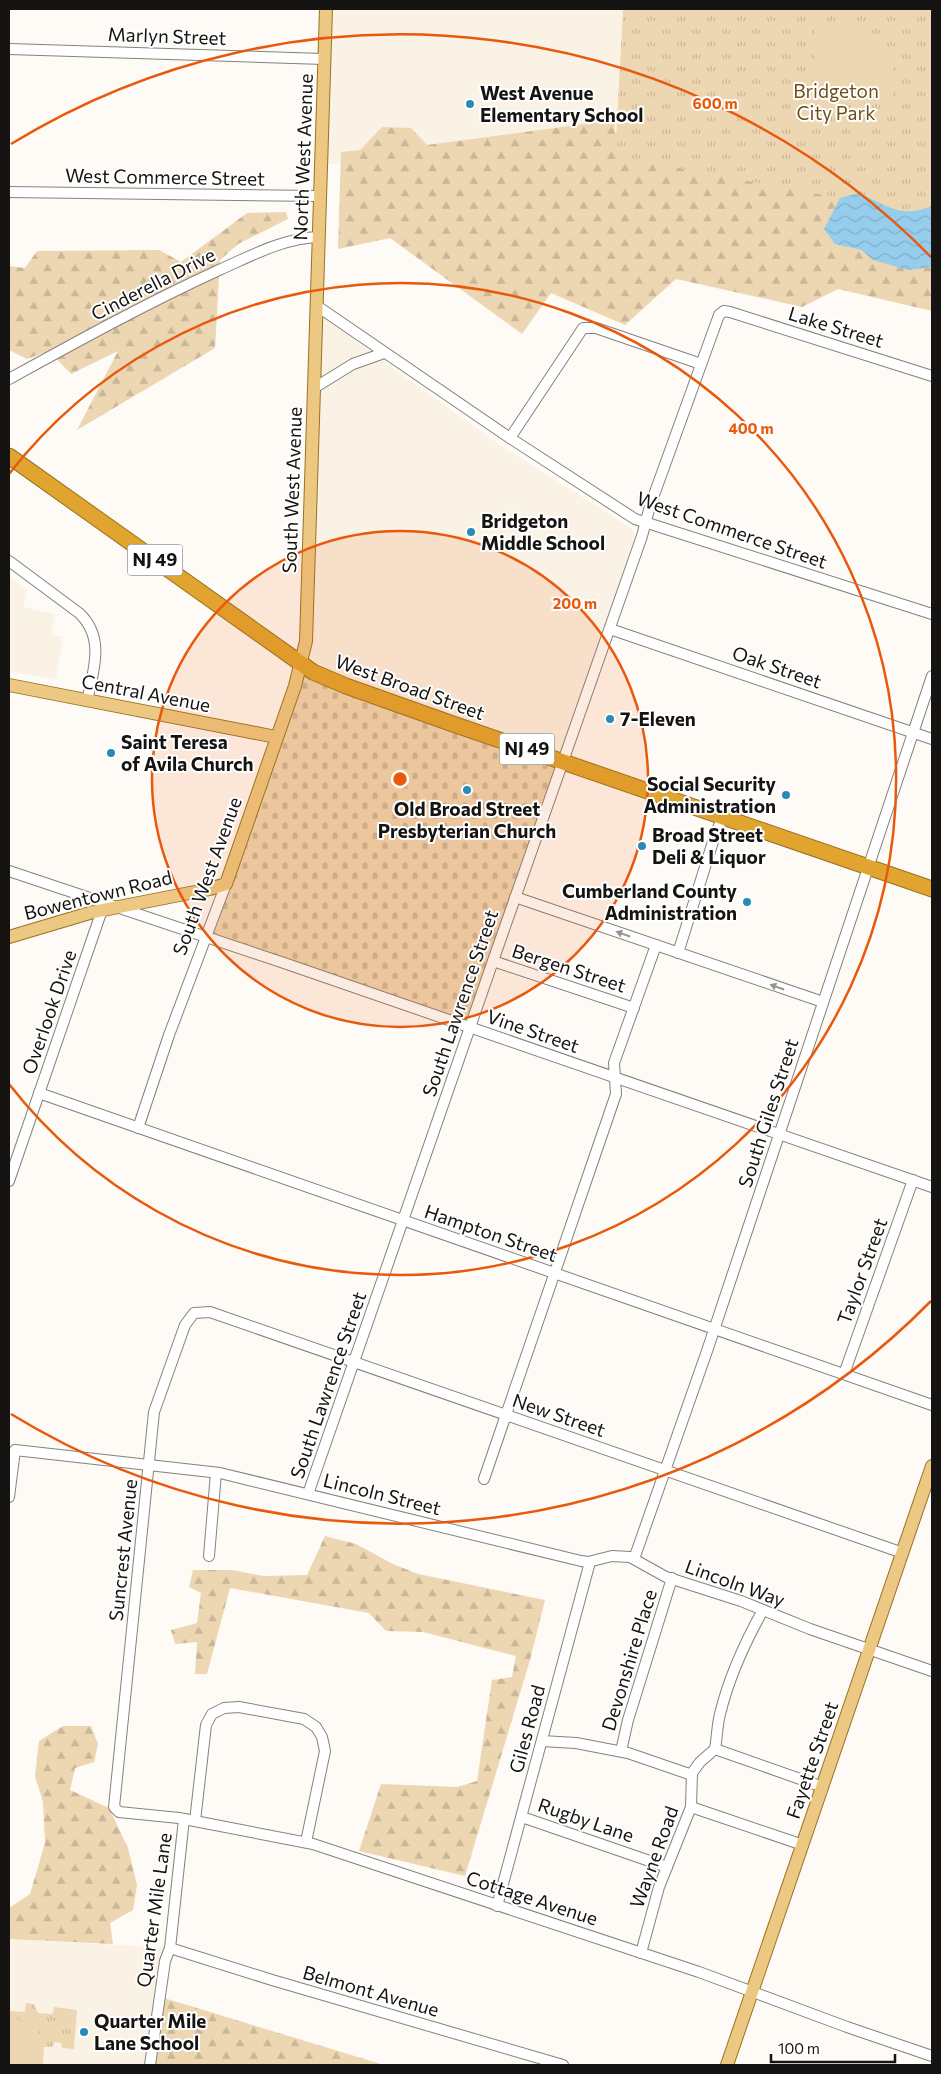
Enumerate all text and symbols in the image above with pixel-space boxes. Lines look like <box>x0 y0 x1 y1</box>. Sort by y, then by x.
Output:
street label: Marlyn Street <box>107 22 227 49</box>
street label: North West Avenue <box>288 73 317 241</box>
park label: Bridgeton City Park <box>793 79 879 124</box>
place label: West Avenue Elementary School <box>480 81 644 126</box>
text: 600 m <box>692 94 738 112</box>
marker: West Avenue Elementary School <box>464 98 476 110</box>
street label: West Commerce Street <box>65 163 265 190</box>
street label: Cinderella Drive <box>87 242 219 325</box>
street label: Lake Street <box>786 301 887 352</box>
street label: South West Avenue <box>277 406 306 574</box>
text: 400 m <box>728 419 774 437</box>
street label: West Commerce Street <box>634 486 830 573</box>
place label: Bridgeton Middle School <box>481 509 605 554</box>
marker: Bridgeton Middle School <box>465 526 477 538</box>
road number: NJ 49 <box>128 544 182 576</box>
text: 200 m <box>553 594 597 612</box>
street label: Oak Street <box>729 640 825 693</box>
street label: West Broad Street <box>332 649 488 724</box>
street label: Central Avenue <box>80 669 213 716</box>
place label: 7-Eleven <box>620 707 696 730</box>
marker: 7-Eleven <box>604 713 616 725</box>
place label: Saint Teresa of Avila Church <box>121 730 253 775</box>
road number: NJ 49 <box>500 734 554 764</box>
marker: Saint Teresa of Avila Church <box>105 747 117 759</box>
centre of rings <box>391 770 409 788</box>
place label: Social Security Administration <box>643 772 777 817</box>
marker: Old Broad Street Presbyterian Church <box>461 784 473 796</box>
marker: Social Security Administration <box>780 789 792 801</box>
street label: South West Avenue <box>167 793 246 958</box>
place label: Old Broad Street Presbyterian Church <box>378 797 556 842</box>
place label: Broad Street Deli & Liquor <box>652 823 766 868</box>
marker: Broad Street Deli & Liquor <box>636 840 648 852</box>
street label: Bowentown Road <box>21 865 174 924</box>
place label: Cumberland County Administration <box>562 879 738 924</box>
marker: Cumberland County Administration <box>741 896 753 908</box>
street label: South Lawrence Street <box>417 906 502 1099</box>
one-way arrow <box>616 930 631 937</box>
street label: Bergen Street <box>509 938 629 997</box>
street label: Overlook Drive <box>17 947 81 1077</box>
one-way arrow <box>769 982 784 990</box>
street label: Vine Street <box>484 1004 583 1057</box>
street label: South Giles Street <box>733 1035 802 1190</box>
street label: Hampton Street <box>422 1199 561 1266</box>
street label: Taylor Street <box>832 1214 891 1327</box>
street label: South Lawrence Street <box>285 1288 370 1481</box>
street label: New Street <box>510 1388 609 1441</box>
street label: Lincoln Street <box>321 1468 444 1519</box>
street label: Suncrest Avenue <box>104 1478 141 1622</box>
street label: Lincoln Way <box>682 1554 788 1611</box>
street label: Devonshire Place <box>596 1586 661 1733</box>
street label: Giles Road <box>504 1682 549 1775</box>
street label: Fayette Street <box>781 1698 842 1821</box>
street label: Rugby Lane <box>535 1792 637 1847</box>
street label: Wayne Road <box>624 1803 683 1911</box>
street label: Quarter Mile Lane <box>131 1831 176 1989</box>
street label: Cottage Avenue <box>464 1865 601 1930</box>
street label: Belmont Avenue <box>300 1960 442 2021</box>
place label: Quarter Mile Lane School <box>94 2009 206 2054</box>
marker: Quarter Mile Lane School <box>78 2026 90 2038</box>
scale bar <box>771 2032 895 2064</box>
text: 100 m <box>778 2039 820 2057</box>

